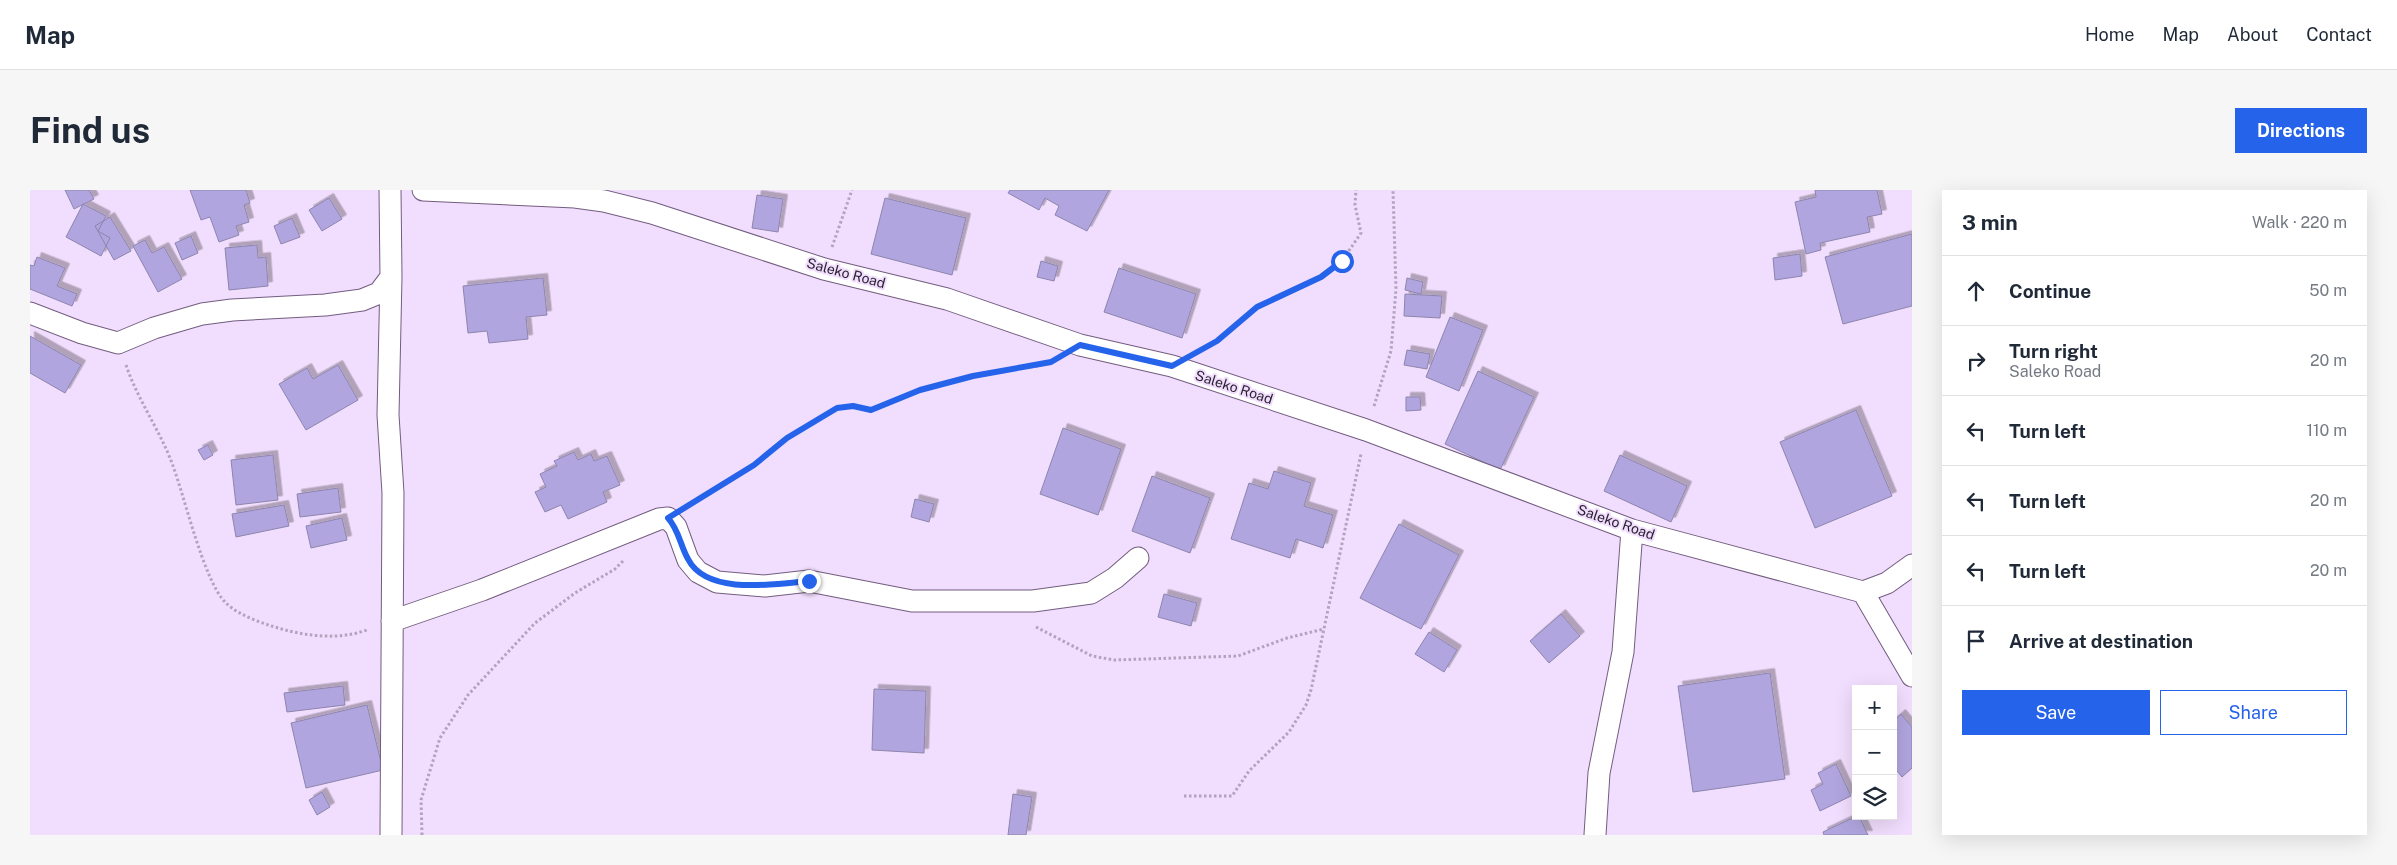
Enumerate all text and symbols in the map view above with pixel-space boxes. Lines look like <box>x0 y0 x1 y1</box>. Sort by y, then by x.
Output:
text: Map <box>25 21 75 49</box>
text: Home <box>2085 24 2135 45</box>
text: Map <box>2163 24 2199 45</box>
text: About <box>2227 24 2278 45</box>
text: Contact <box>2306 24 2372 45</box>
button: Directions <box>2235 108 2367 153</box>
text: Find us <box>30 110 150 151</box>
text: 3 min <box>1962 210 2018 235</box>
text: Walk · 220 m <box>2252 213 2347 232</box>
route start <box>1331 250 1354 273</box>
street label: Saleko Road <box>805 255 887 291</box>
icon: ahead <box>1962 277 1990 305</box>
text: Continue <box>2009 280 2091 302</box>
text: 50 m <box>2309 281 2347 300</box>
text: Turn right <box>2009 340 2098 362</box>
icon: right <box>1962 347 1990 375</box>
text: 20 m <box>2310 351 2347 370</box>
text: Saleko Road <box>2009 362 2101 381</box>
street label: Saleko Road <box>1193 367 1275 407</box>
icon: left <box>1962 417 1990 445</box>
text: Turn left <box>2009 420 2086 442</box>
text: 110 m <box>2306 421 2347 440</box>
icon: left <box>1962 487 1990 515</box>
text: Turn left <box>2009 490 2086 512</box>
text: 20 m <box>2310 491 2347 510</box>
street label: Saleko Road <box>1575 501 1657 543</box>
icon: left <box>1962 557 1990 585</box>
text: Turn left <box>2009 560 2086 582</box>
text: 20 m <box>2310 561 2347 580</box>
route end <box>798 570 821 593</box>
icon: arrive <box>1962 627 1990 655</box>
text: Arrive at destination <box>2009 630 2193 652</box>
map controls <box>1852 685 1897 820</box>
button: + <box>1852 685 1897 730</box>
button: Save <box>1962 690 2150 735</box>
button: Share <box>2160 690 2347 735</box>
button: − <box>1852 730 1897 775</box>
button: layers <box>1852 775 1897 820</box>

